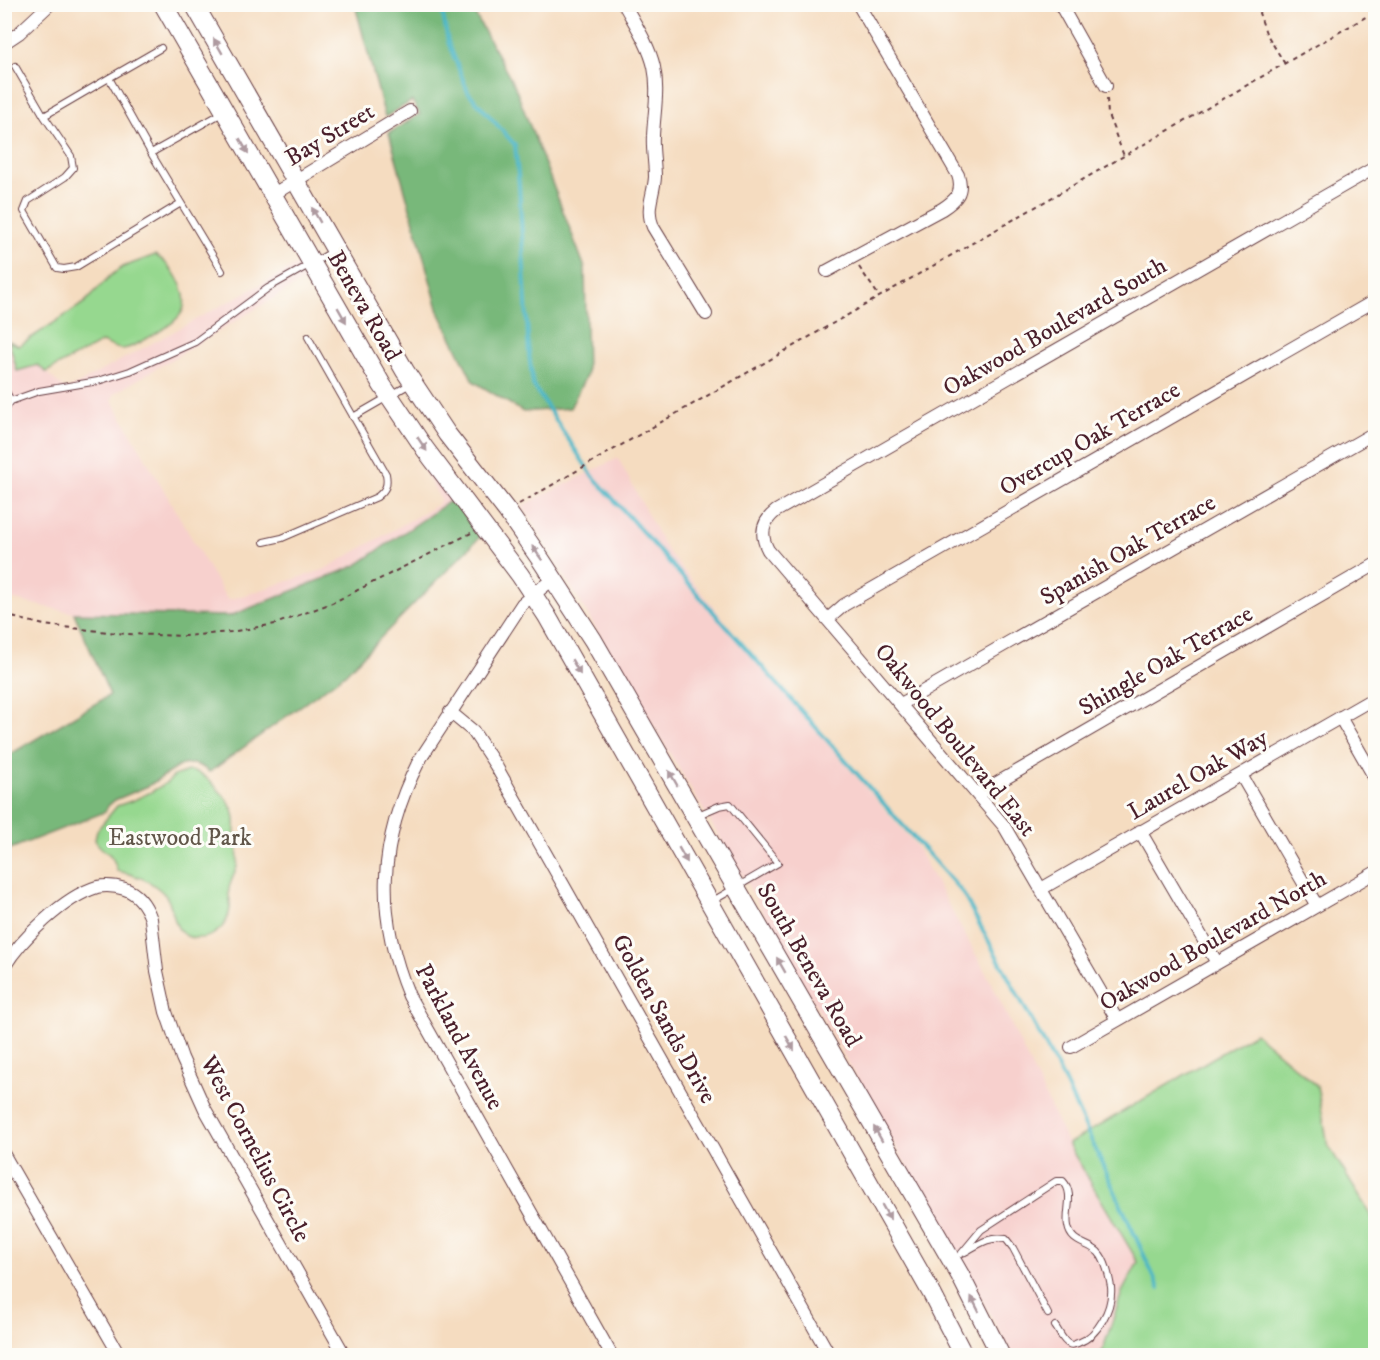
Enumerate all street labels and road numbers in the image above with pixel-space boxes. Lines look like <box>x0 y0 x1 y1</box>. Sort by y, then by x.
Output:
street label: Bay Street <box>280 97 380 173</box>
street label: Beneva Road <box>320 245 408 367</box>
street label: Oakwood Boulevard South <box>938 250 1173 403</box>
street label: Overcup Oak Terrace <box>994 375 1186 503</box>
street label: Spanish Oak Terrace <box>1035 488 1221 612</box>
street label: Shingle Oak Terrace <box>1074 599 1258 723</box>
street label: Oakwood Boulevard East <box>868 637 1042 843</box>
street label: Laurel Oak Way <box>1123 723 1274 827</box>
street label: Oakwood Boulevard North <box>1094 864 1332 1018</box>
street label: South Beneva Road <box>750 878 868 1052</box>
street label: Golden Sands Drive <box>605 929 723 1109</box>
street label: Parkland Avenue <box>408 959 510 1115</box>
street label: West Cornelius Circle <box>193 1050 317 1247</box>

